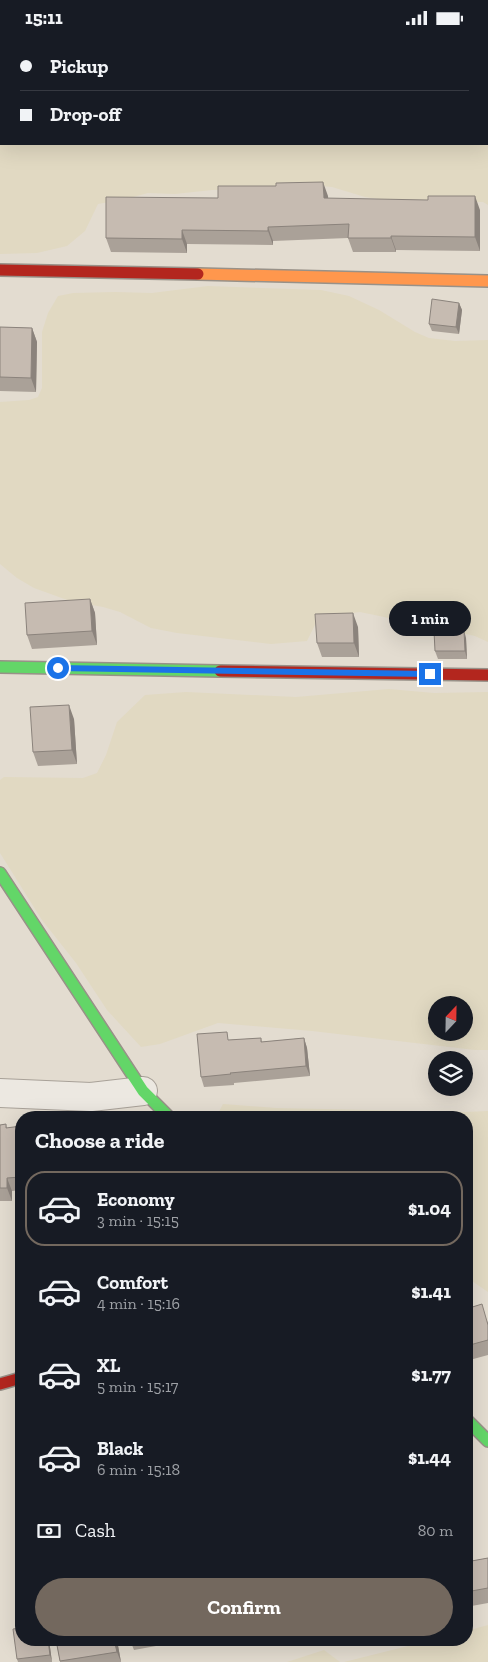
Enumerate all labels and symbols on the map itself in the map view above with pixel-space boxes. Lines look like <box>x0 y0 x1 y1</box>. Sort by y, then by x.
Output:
callout: 1 min <box>389 601 471 637</box>
route start <box>47 657 69 679</box>
route end <box>419 663 441 685</box>
north arrow <box>428 996 472 1041</box>

